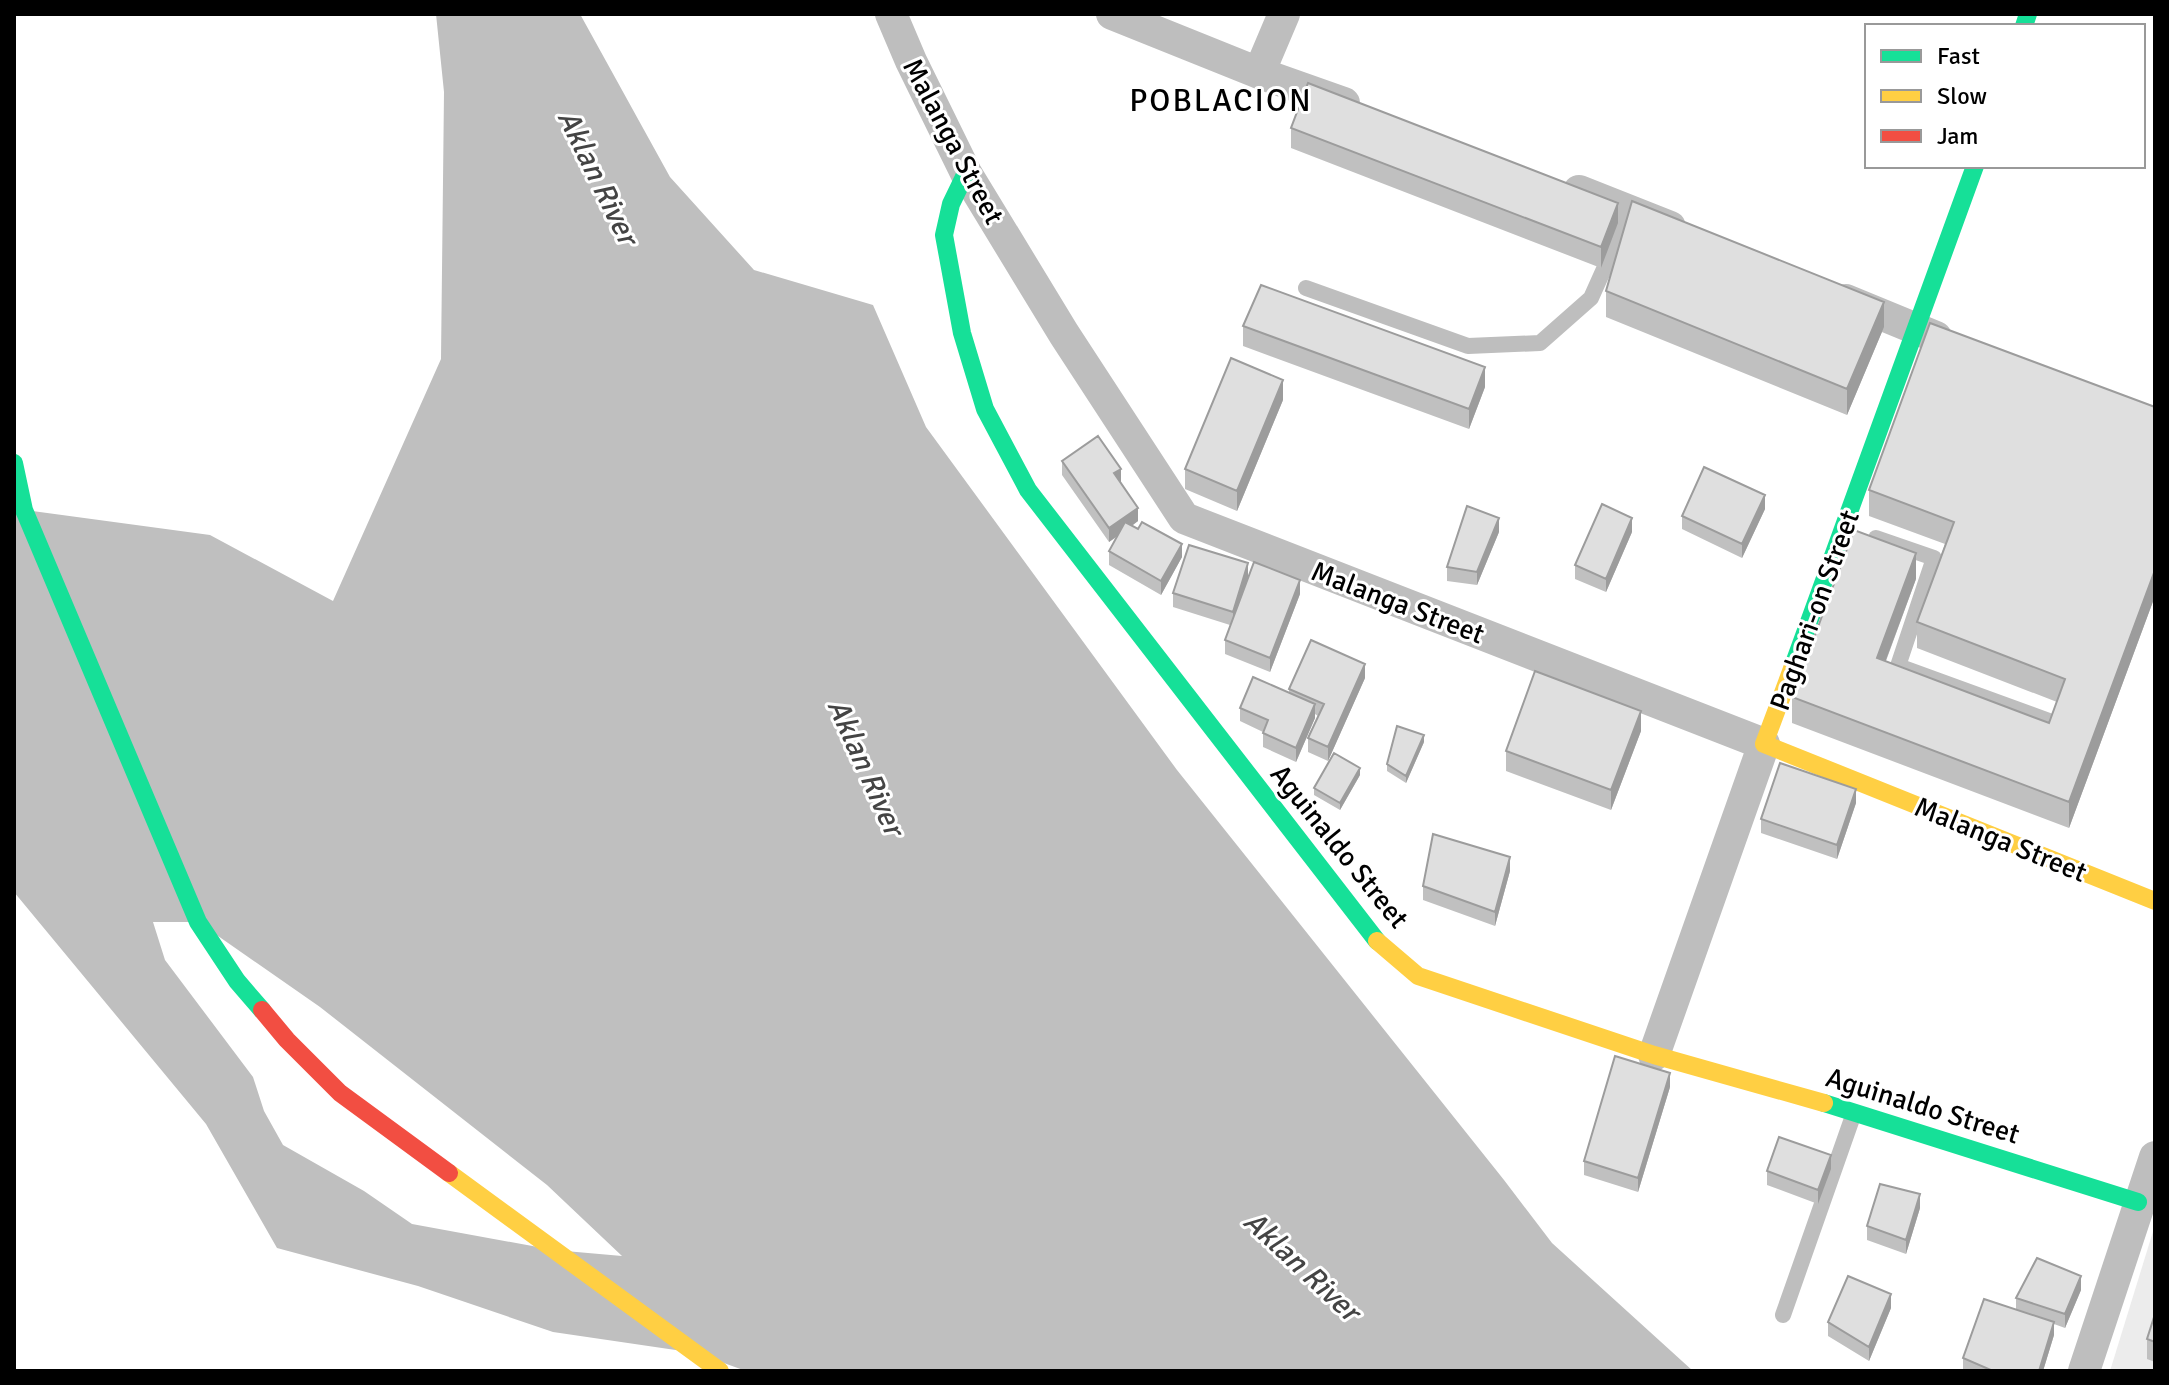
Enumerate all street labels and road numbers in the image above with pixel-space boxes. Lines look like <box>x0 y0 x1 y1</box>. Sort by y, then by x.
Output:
street label: Malanga Street <box>895 53 1011 230</box>
street label: Paghari-on Street <box>1763 505 1867 715</box>
street label: Malanga Street <box>1306 554 1489 652</box>
street label: Aguinaldo Street <box>1263 758 1416 935</box>
street label: Malanga Street <box>1910 790 2092 890</box>
street label: Aguinaldo Street <box>1822 1060 2024 1152</box>

